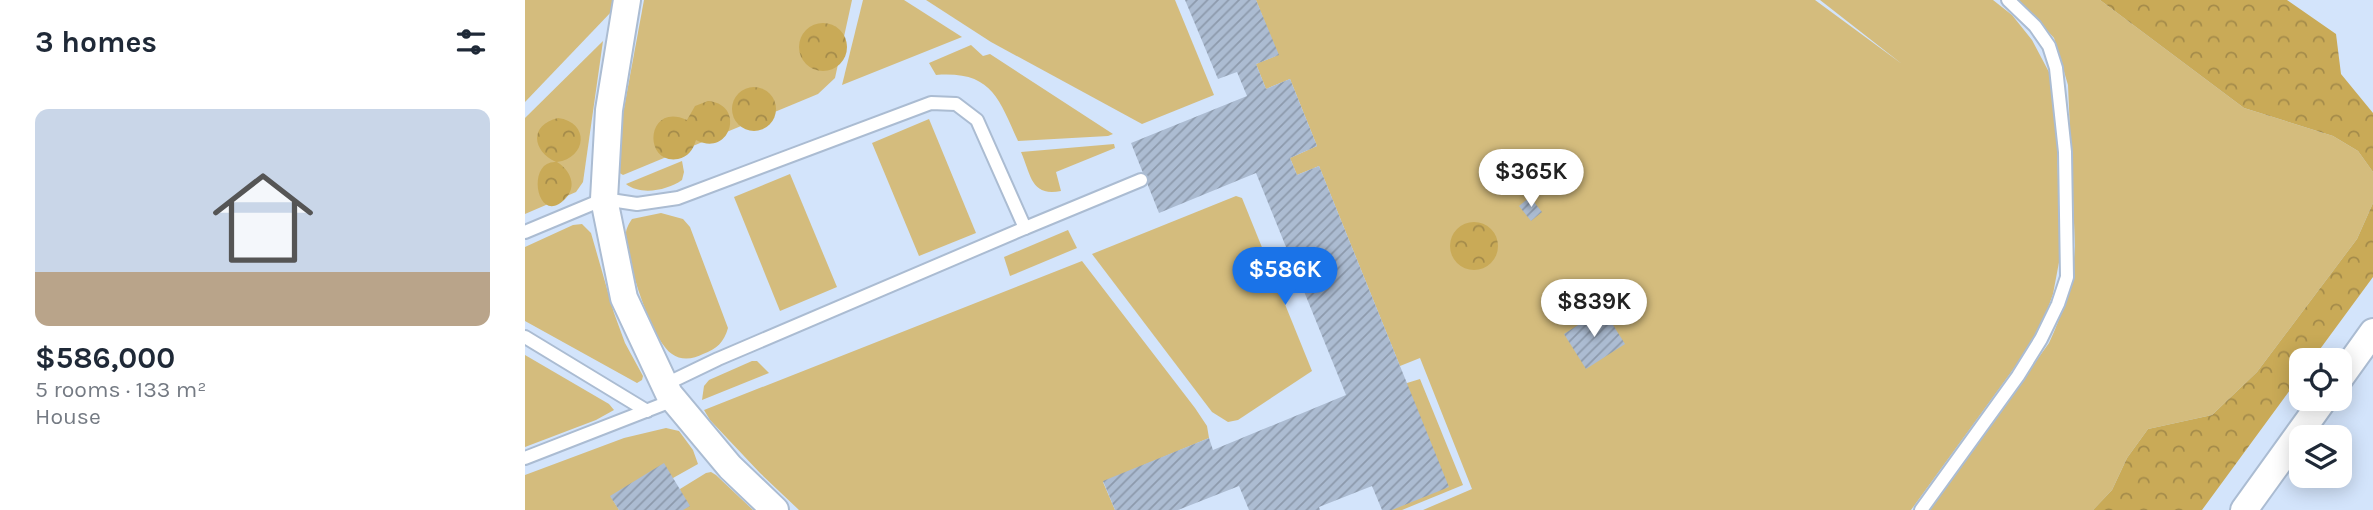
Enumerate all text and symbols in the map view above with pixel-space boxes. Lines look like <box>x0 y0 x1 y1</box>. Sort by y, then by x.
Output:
icon: filters <box>452 23 490 61</box>
text: 3 homes <box>35 24 157 60</box>
pin: $365K <box>1482 150 1580 209</box>
icon: home <box>200 155 326 281</box>
text: $365K <box>1495 158 1567 185</box>
pin: $586K <box>1236 247 1334 307</box>
text: $586K <box>1248 256 1322 283</box>
pin: $839K <box>1545 280 1643 339</box>
text: $839K <box>1557 288 1631 315</box>
text: $586,000 <box>35 340 175 376</box>
map controls <box>2289 348 2352 488</box>
button: locate <box>2289 348 2352 411</box>
text: 5 rooms · 133 m² <box>35 376 207 403</box>
text: House <box>35 403 101 430</box>
button: layers <box>2289 425 2352 488</box>

